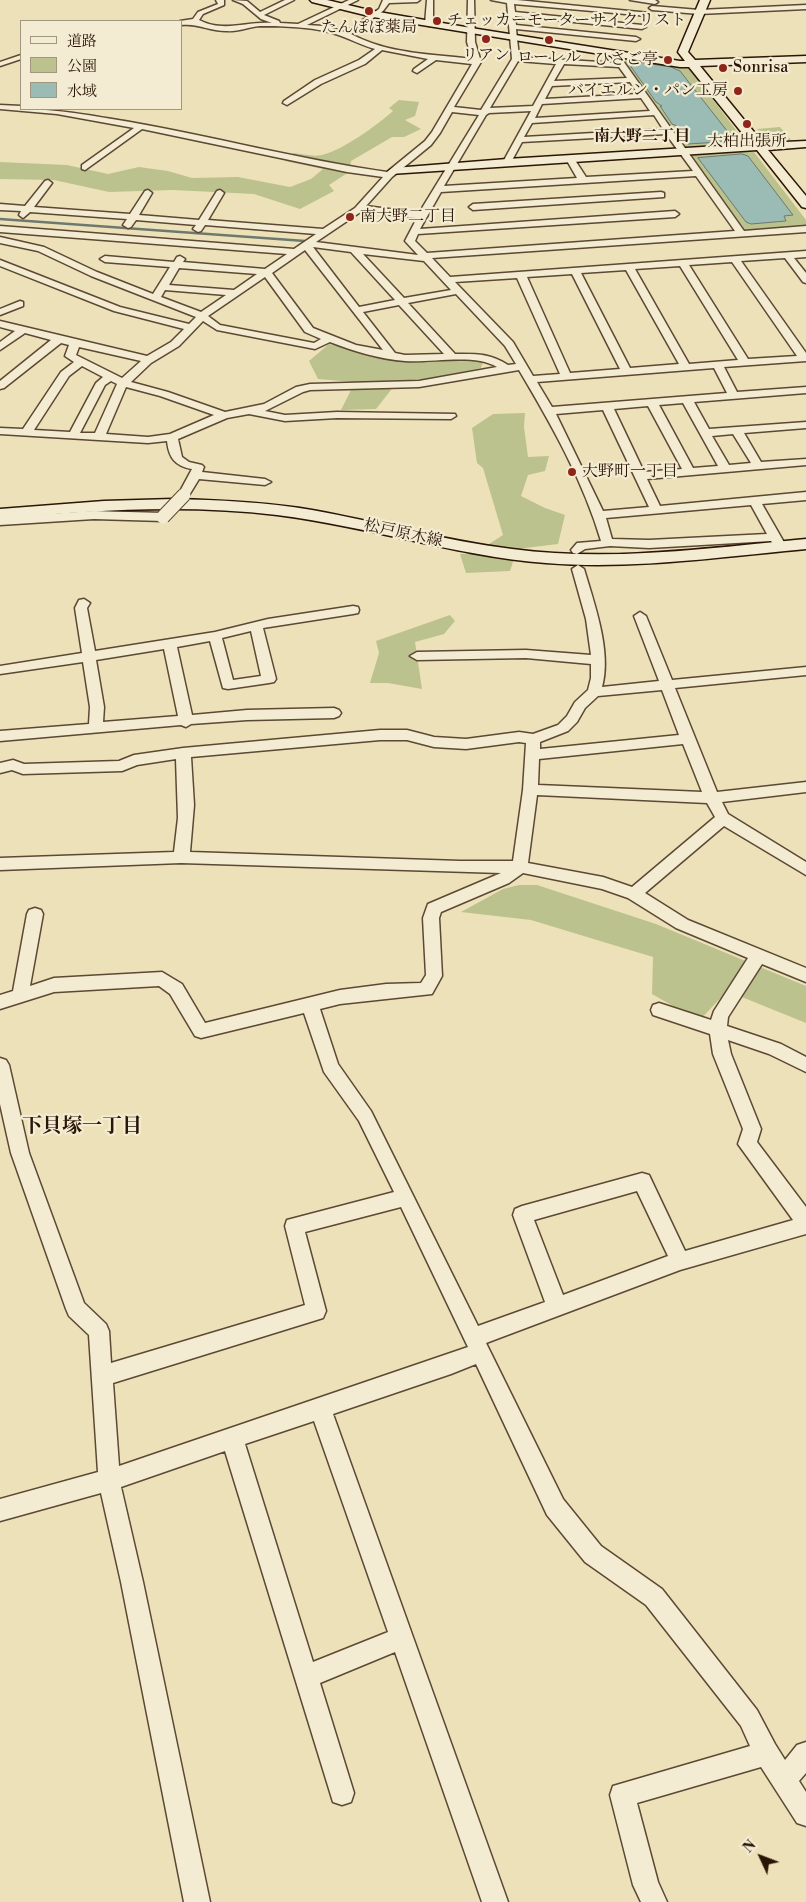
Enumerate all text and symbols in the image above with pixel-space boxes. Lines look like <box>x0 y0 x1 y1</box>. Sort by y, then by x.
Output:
marker: たんぽぽ薬局 <box>363 5 375 17</box>
place label: チェッカーモーターサイクリスト <box>447 11 686 31</box>
marker: チェッカーモーターサイクリスト <box>431 15 443 27</box>
place label: たんぽぽ薬局 <box>321 18 417 38</box>
legend <box>20 20 182 110</box>
text: 道路 <box>67 32 97 51</box>
marker: リアン <box>480 33 492 45</box>
marker: ローレル <box>543 34 555 46</box>
place label: リアン <box>462 46 510 66</box>
place label: ローレル <box>517 48 581 68</box>
place label: ひさご亭 <box>594 50 658 70</box>
marker: ひさご亭 <box>662 54 674 66</box>
text: 公園 <box>67 57 97 76</box>
place label: Sonrisa <box>733 58 788 78</box>
marker: Sonrisa <box>717 62 729 74</box>
place label: バイエルン・パン工房 <box>568 81 728 101</box>
text: 水域 <box>67 82 97 101</box>
marker: バイエルン・パン工房 <box>732 85 744 97</box>
marker: 大柏出張所 <box>741 118 753 130</box>
district label: 南大野二丁目 <box>594 127 690 147</box>
place label: 大柏出張所 <box>707 132 787 152</box>
place label: 南大野二丁目 <box>360 207 456 227</box>
marker: 南大野二丁目 <box>344 211 356 223</box>
place label: 大野町一丁目 <box>582 462 678 482</box>
marker: 大野町一丁目 <box>566 466 578 478</box>
street label: 松戸原木線 <box>362 516 444 552</box>
district label: 下貝塚一丁目 <box>22 1115 142 1139</box>
north arrow <box>736 1832 786 1882</box>
text: N <box>740 1837 760 1857</box>

